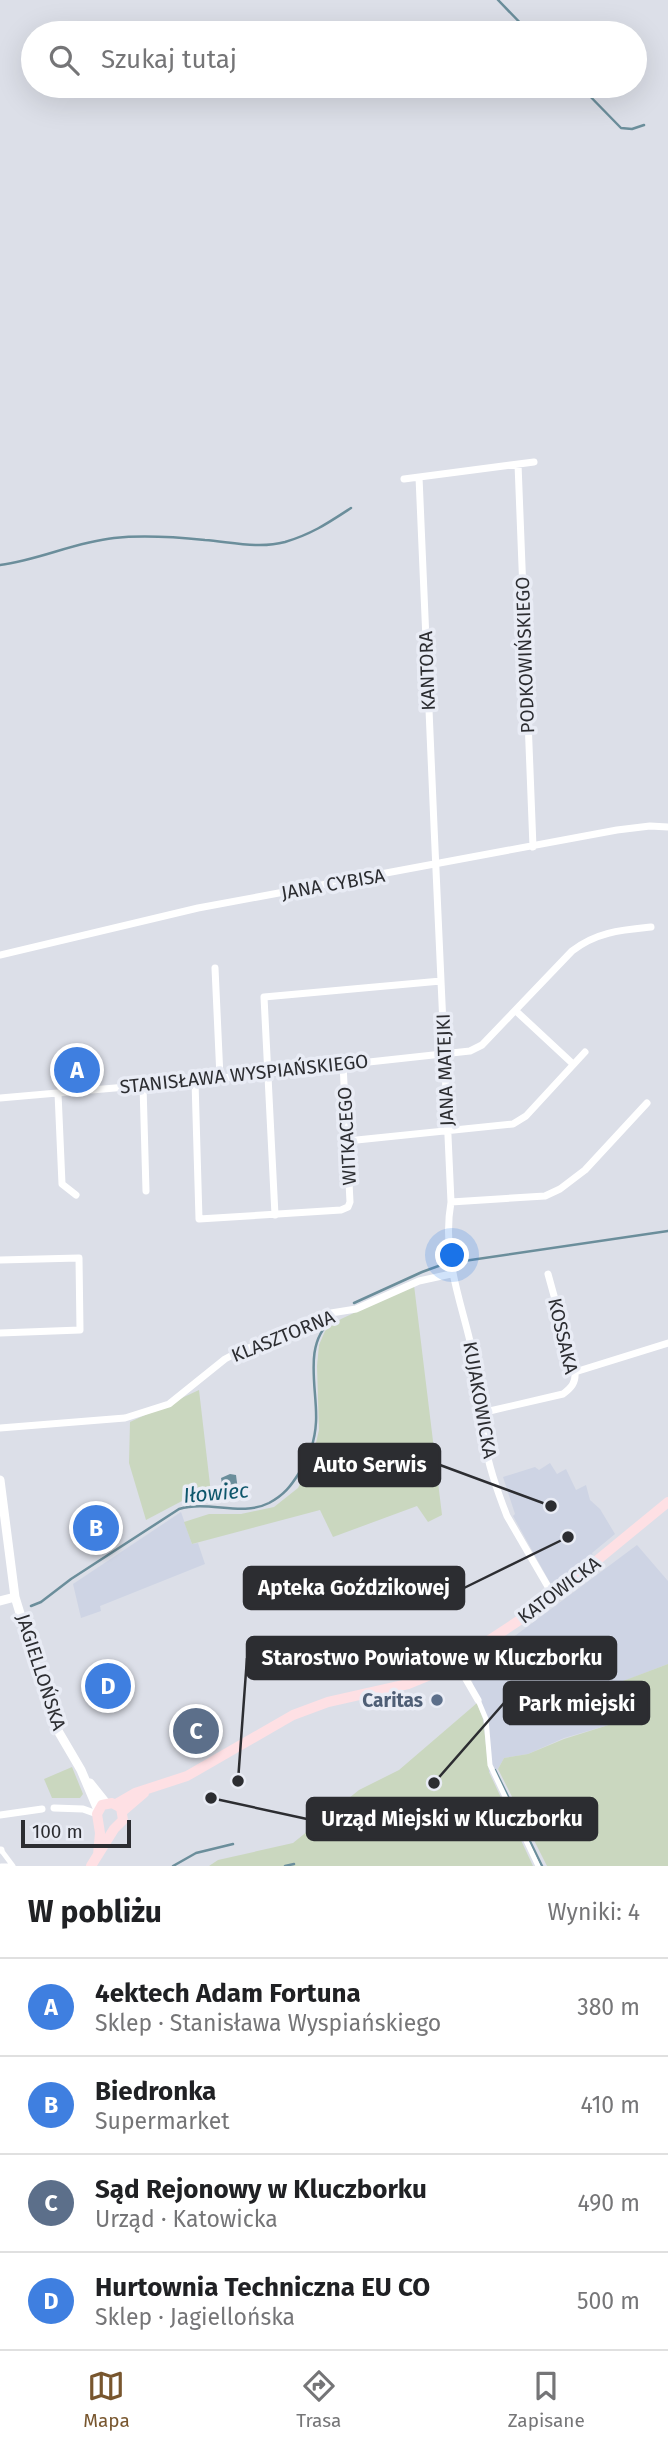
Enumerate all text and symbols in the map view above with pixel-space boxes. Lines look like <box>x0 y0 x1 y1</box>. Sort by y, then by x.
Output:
search box <box>21 21 647 98</box>
icon: search <box>45 41 83 79</box>
text: Szukaj tutaj <box>101 44 237 75</box>
street label: PODKOWIŃSKIEGO <box>511 576 539 734</box>
street label: KANTORA <box>414 631 440 711</box>
street label: JANA CYBISA <box>279 864 387 904</box>
street label: JANA MATEJKI <box>432 1013 458 1127</box>
pin: A <box>54 1044 100 1096</box>
street label: STANISŁAWA WYSPIAŃSKIEGO <box>119 1050 369 1098</box>
street label: WITKACEGO <box>333 1086 361 1186</box>
your location <box>435 1238 469 1272</box>
street label: KOSSAKA <box>543 1296 583 1376</box>
street label: KLASZTORNA <box>228 1305 338 1367</box>
street label: KUJAKOWICKA <box>458 1340 502 1460</box>
callout: Auto Serwis <box>299 1444 440 1486</box>
text: Auto Serwis <box>312 1452 427 1478</box>
water label: Iłowiec <box>182 1477 250 1509</box>
pin: B <box>73 1502 119 1554</box>
street label: KATOWICKA <box>513 1551 605 1629</box>
callout: Apteka Goździkowej <box>244 1567 464 1609</box>
text: Apteka Goździkowej <box>257 1575 450 1601</box>
street label: JAGIELLOŃSKA <box>11 1611 71 1733</box>
callout: Starostwo Powiatowe w Kluczborku <box>247 1637 616 1679</box>
text: Starostwo Powiatowe w Kluczborku <box>262 1645 602 1671</box>
pin: D <box>85 1660 131 1712</box>
callout: Park miejski <box>504 1682 649 1724</box>
place label: Caritas <box>362 1689 423 1712</box>
text: Park miejski <box>519 1691 635 1717</box>
marker: Caritas <box>429 1692 445 1708</box>
pin: C <box>173 1705 219 1757</box>
callout: Urząd Miejski w Kluczborku <box>307 1798 597 1840</box>
text: Urząd Miejski w Kluczborku <box>321 1806 583 1832</box>
scale bar <box>21 1817 131 1849</box>
text: 100 m <box>32 1820 83 1843</box>
text: W pobliżu <box>28 1894 162 1930</box>
text: Wyniki: 4 <box>548 1898 640 1926</box>
text: 4ektech Adam Fortuna <box>95 1978 361 2009</box>
text: A <box>44 1993 58 2021</box>
text: 380 m <box>577 1993 640 2021</box>
text: Sklep · Stanisława Wyspiańskiego <box>95 2009 441 2037</box>
text: Biedronka <box>95 2076 216 2107</box>
text: B <box>44 2091 58 2119</box>
text: 410 m <box>580 2091 640 2119</box>
text: Supermarket <box>95 2107 230 2135</box>
text: Sąd Rejonowy w Kluczborku <box>95 2174 427 2205</box>
text: C <box>44 2189 58 2217</box>
text: 490 m <box>578 2189 640 2217</box>
text: Urząd · Katowicka <box>95 2205 278 2233</box>
text: Hurtownia Techniczna EU CO <box>95 2272 430 2303</box>
text: D <box>44 2287 58 2315</box>
text: 500 m <box>577 2287 640 2315</box>
text: Sklep · Jagiellońska <box>95 2303 295 2331</box>
tab: Mapa <box>83 2367 130 2432</box>
tab: Trasa <box>296 2367 341 2432</box>
tab: Zapisane <box>508 2367 585 2432</box>

